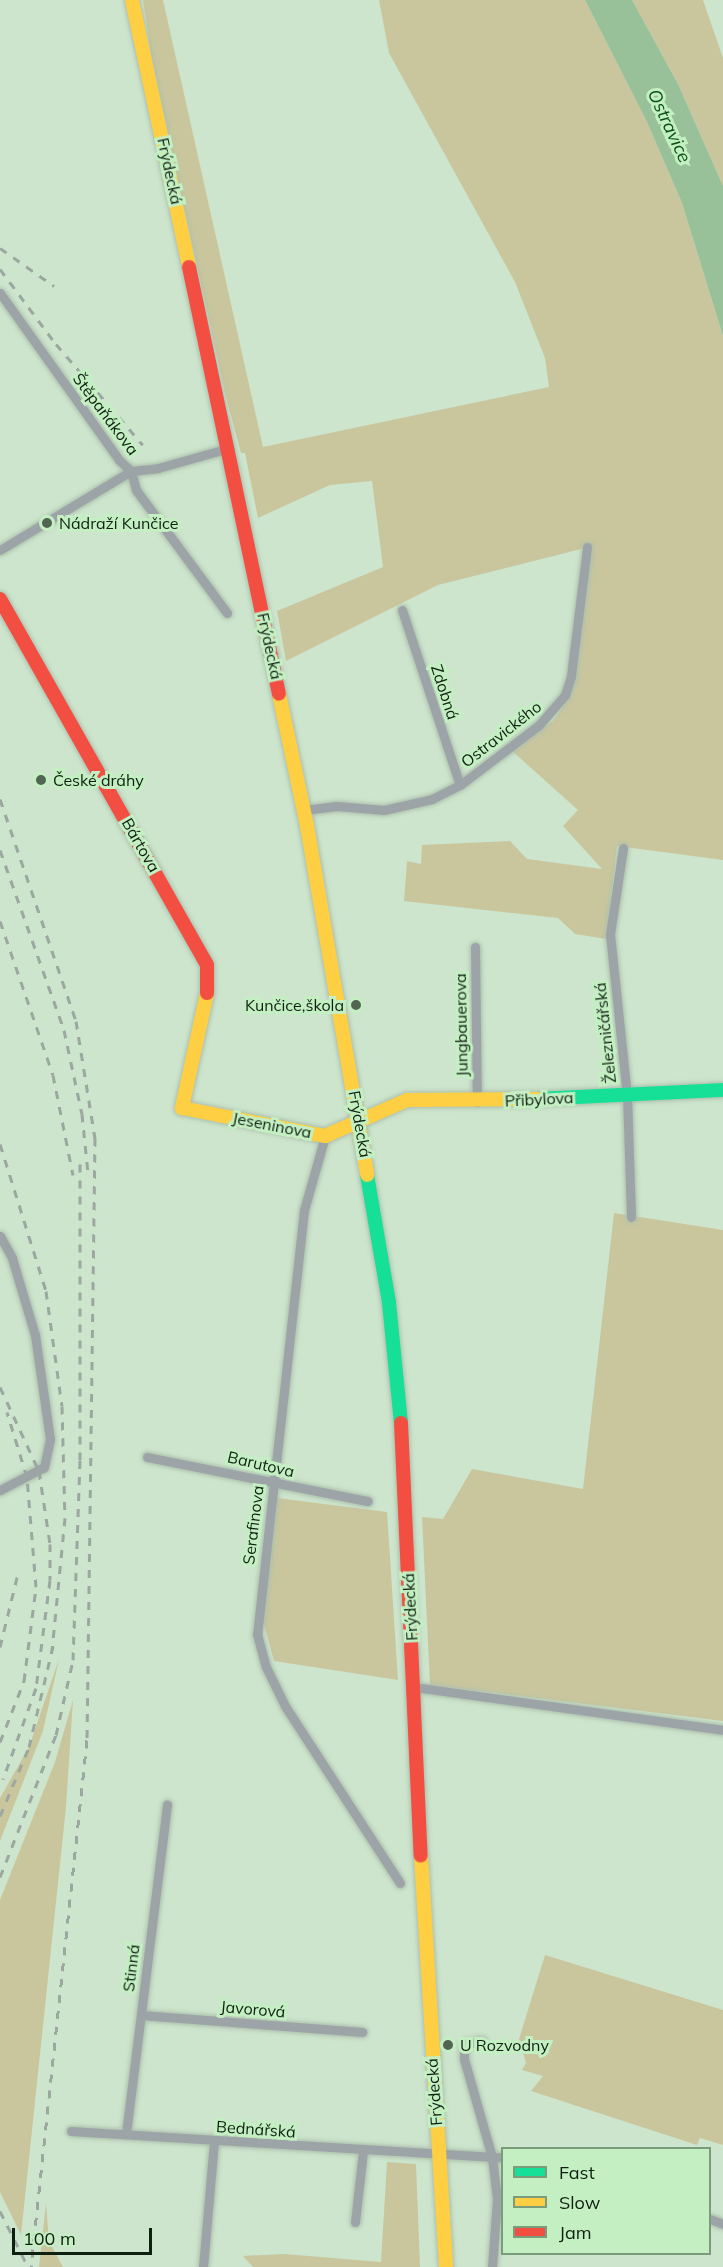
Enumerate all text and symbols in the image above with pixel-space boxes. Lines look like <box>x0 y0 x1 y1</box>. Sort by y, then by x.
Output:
water label: Ostravice <box>643 86 695 166</box>
street label: Frýdecká <box>154 136 186 206</box>
street label: Štěpaňákova <box>69 369 143 459</box>
place label: Nádraží Kunčice <box>59 513 179 533</box>
marker: Nádraží Kunčice <box>40 516 54 530</box>
street label: Frýdecká <box>254 611 286 681</box>
street label: Zdobná <box>427 662 463 722</box>
street label: Ostravického <box>457 697 545 771</box>
place label: České dráhy <box>53 770 144 790</box>
marker: České dráhy <box>34 773 48 787</box>
street label: Bártova <box>118 815 164 875</box>
street label: Jungbauerova <box>450 973 472 1077</box>
street label: Železničářská <box>590 982 620 1084</box>
place label: Kunčice,škola <box>245 995 344 1015</box>
marker: Kunčice,škola <box>349 998 363 1012</box>
street label: Přibylova <box>504 1088 574 1110</box>
street label: Frýdecká <box>345 1089 375 1159</box>
street label: Jeseninova <box>231 1108 313 1142</box>
street label: Barutova <box>226 1447 296 1481</box>
street label: Serafinova <box>239 1484 267 1566</box>
street label: Frýdecká <box>399 1573 421 1641</box>
street label: Stinná <box>119 1943 143 1993</box>
street label: Javorová <box>220 1997 286 2021</box>
place label: U Rozvodny <box>460 2035 549 2055</box>
marker: U Rozvodny <box>441 2038 455 2052</box>
street label: Frýdecká <box>422 2058 446 2126</box>
street label: Bednářská <box>216 2117 296 2141</box>
legend <box>501 2147 711 2255</box>
text: Fast <box>559 2161 595 2184</box>
text: Slow <box>559 2191 600 2214</box>
scale bar <box>15 2216 154 2254</box>
text: Jam <box>559 2221 592 2244</box>
text: 100 m <box>23 2227 76 2250</box>

